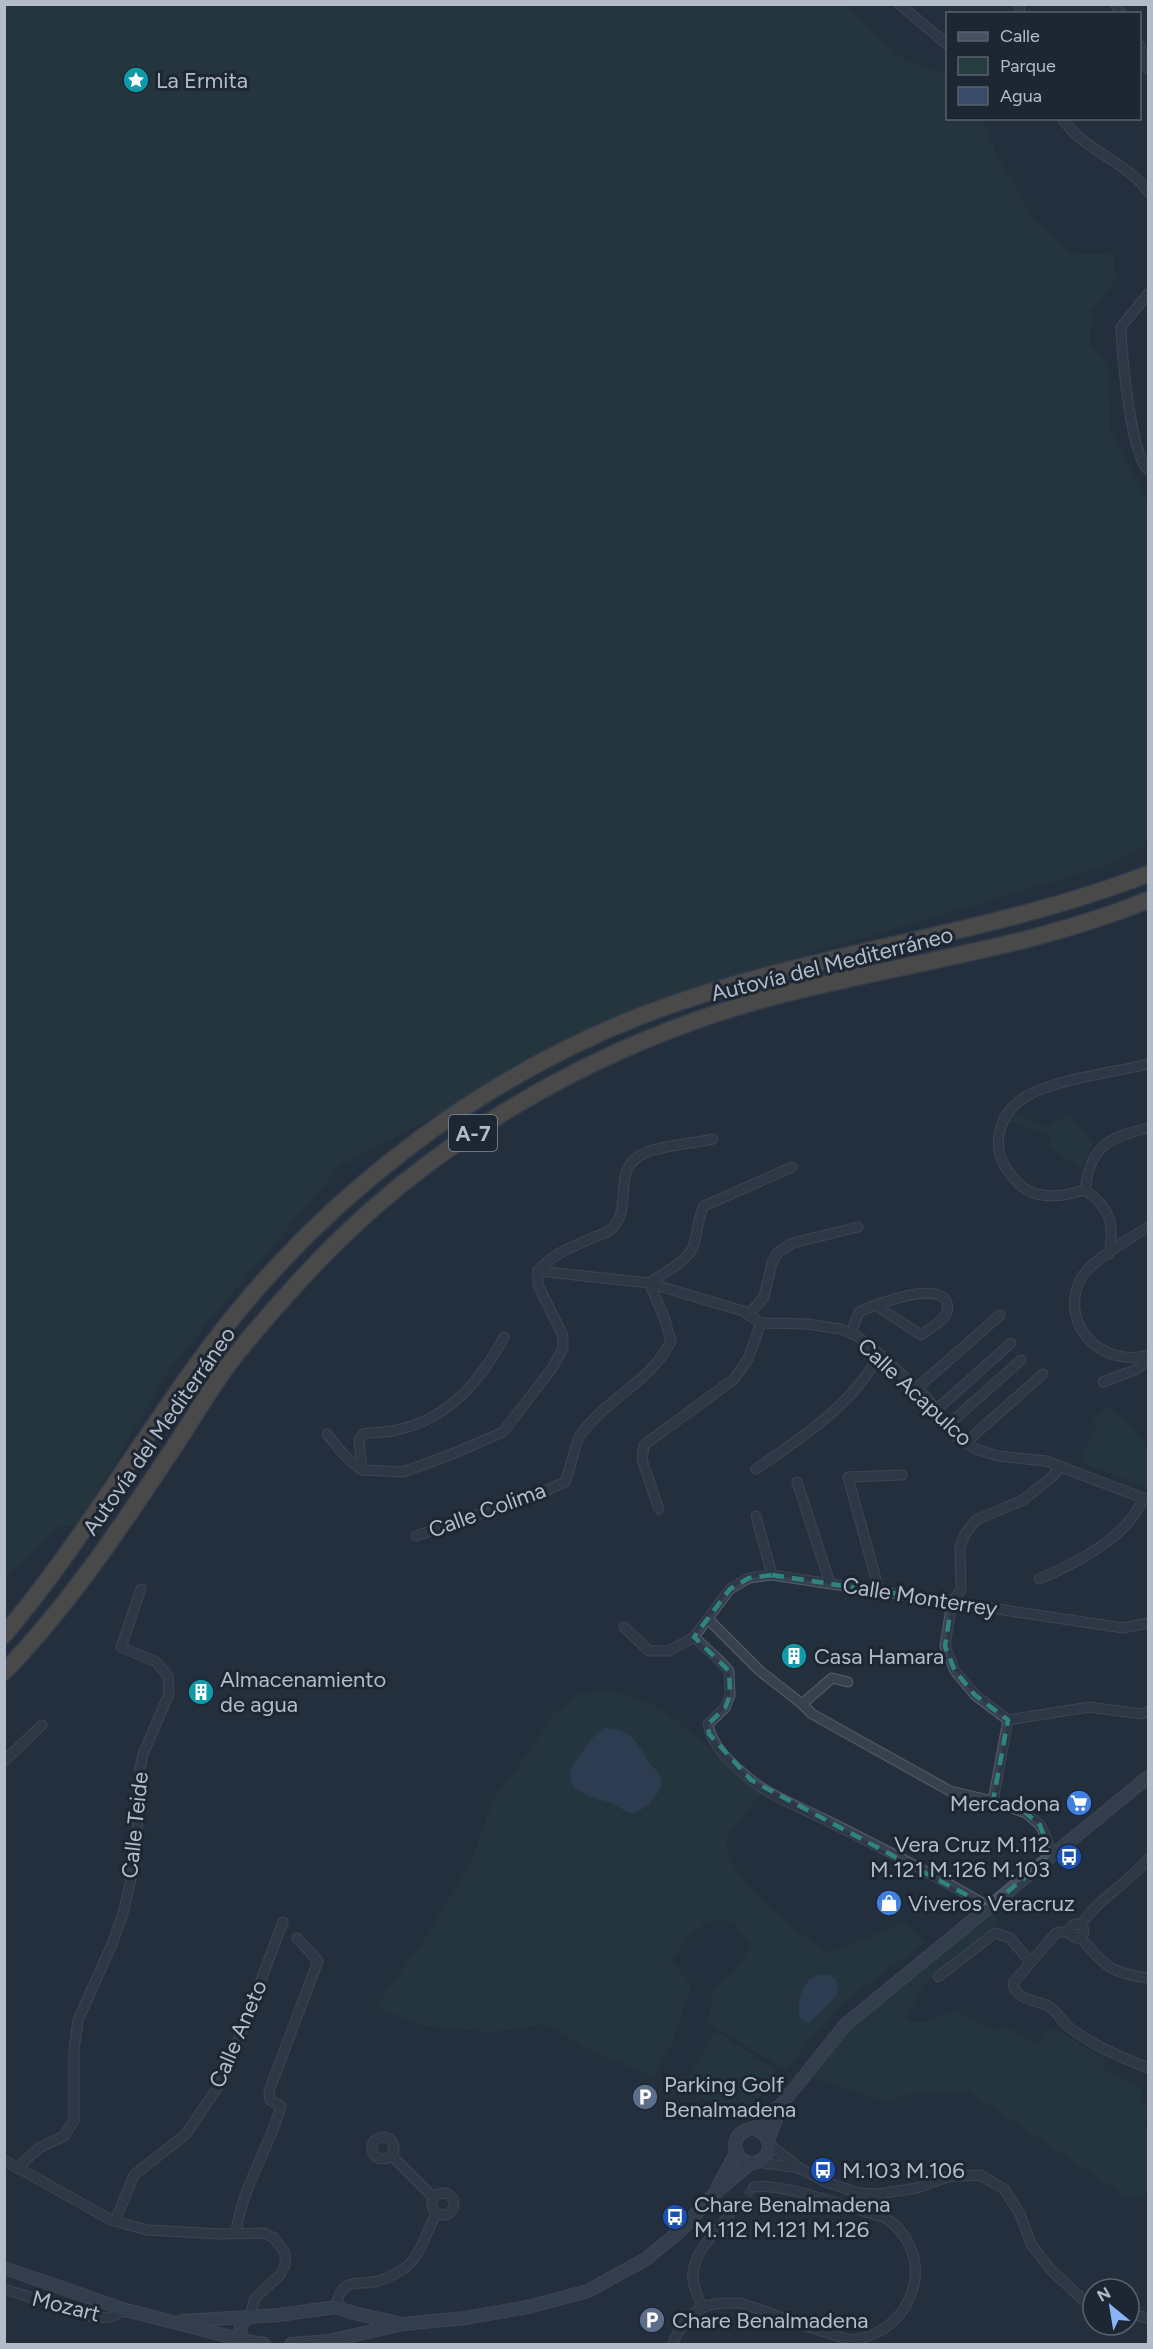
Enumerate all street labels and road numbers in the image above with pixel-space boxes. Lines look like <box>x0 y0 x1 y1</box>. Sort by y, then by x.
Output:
street label: Autovía del Mediterráneo <box>708 921 956 1007</box>
road number: A-7 <box>449 1115 497 1151</box>
street label: Autovía del Mediterráneo <box>77 1322 241 1540</box>
street label: Calle Acapulco <box>852 1332 978 1452</box>
street label: Calle Colima <box>425 1476 549 1544</box>
street label: Calle Monterrey <box>841 1571 1000 1623</box>
street label: Calle Teide <box>116 1770 154 1880</box>
street label: Calle Aneto <box>203 1976 273 2092</box>
street label: Mozart <box>29 2285 103 2327</box>

